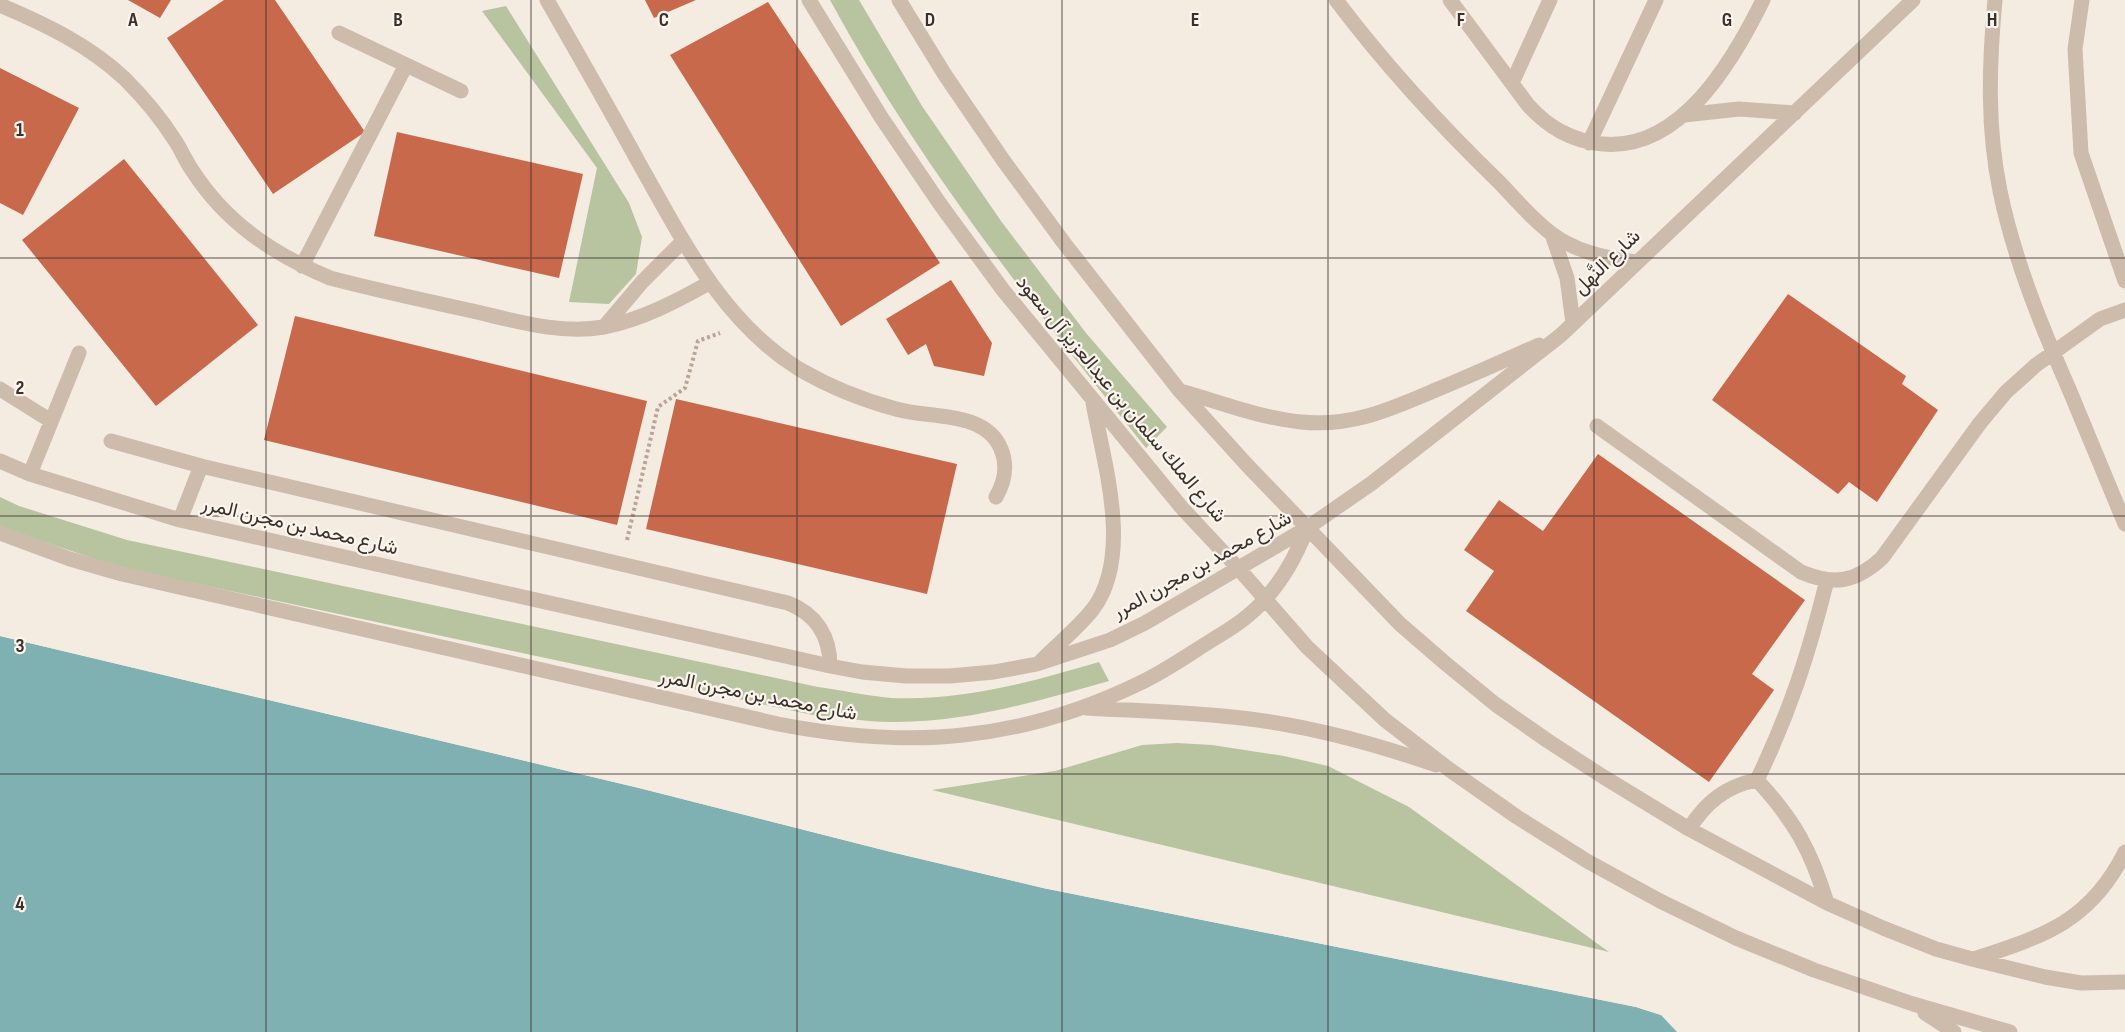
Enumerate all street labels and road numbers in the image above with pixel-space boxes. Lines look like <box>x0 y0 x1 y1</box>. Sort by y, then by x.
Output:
street label: شارع النَّهل <box>1568 224 1646 300</box>
street label: شارع الملك سلمان بن عبدالعزيز آل سعود <box>1010 271 1231 528</box>
street label: شارع محمد بن مجرن المرر <box>198 491 401 561</box>
street label: شارع محمد بن مجرن المرر <box>1108 506 1296 626</box>
street label: شارع محمد بن مجرن المرر <box>656 664 859 727</box>

